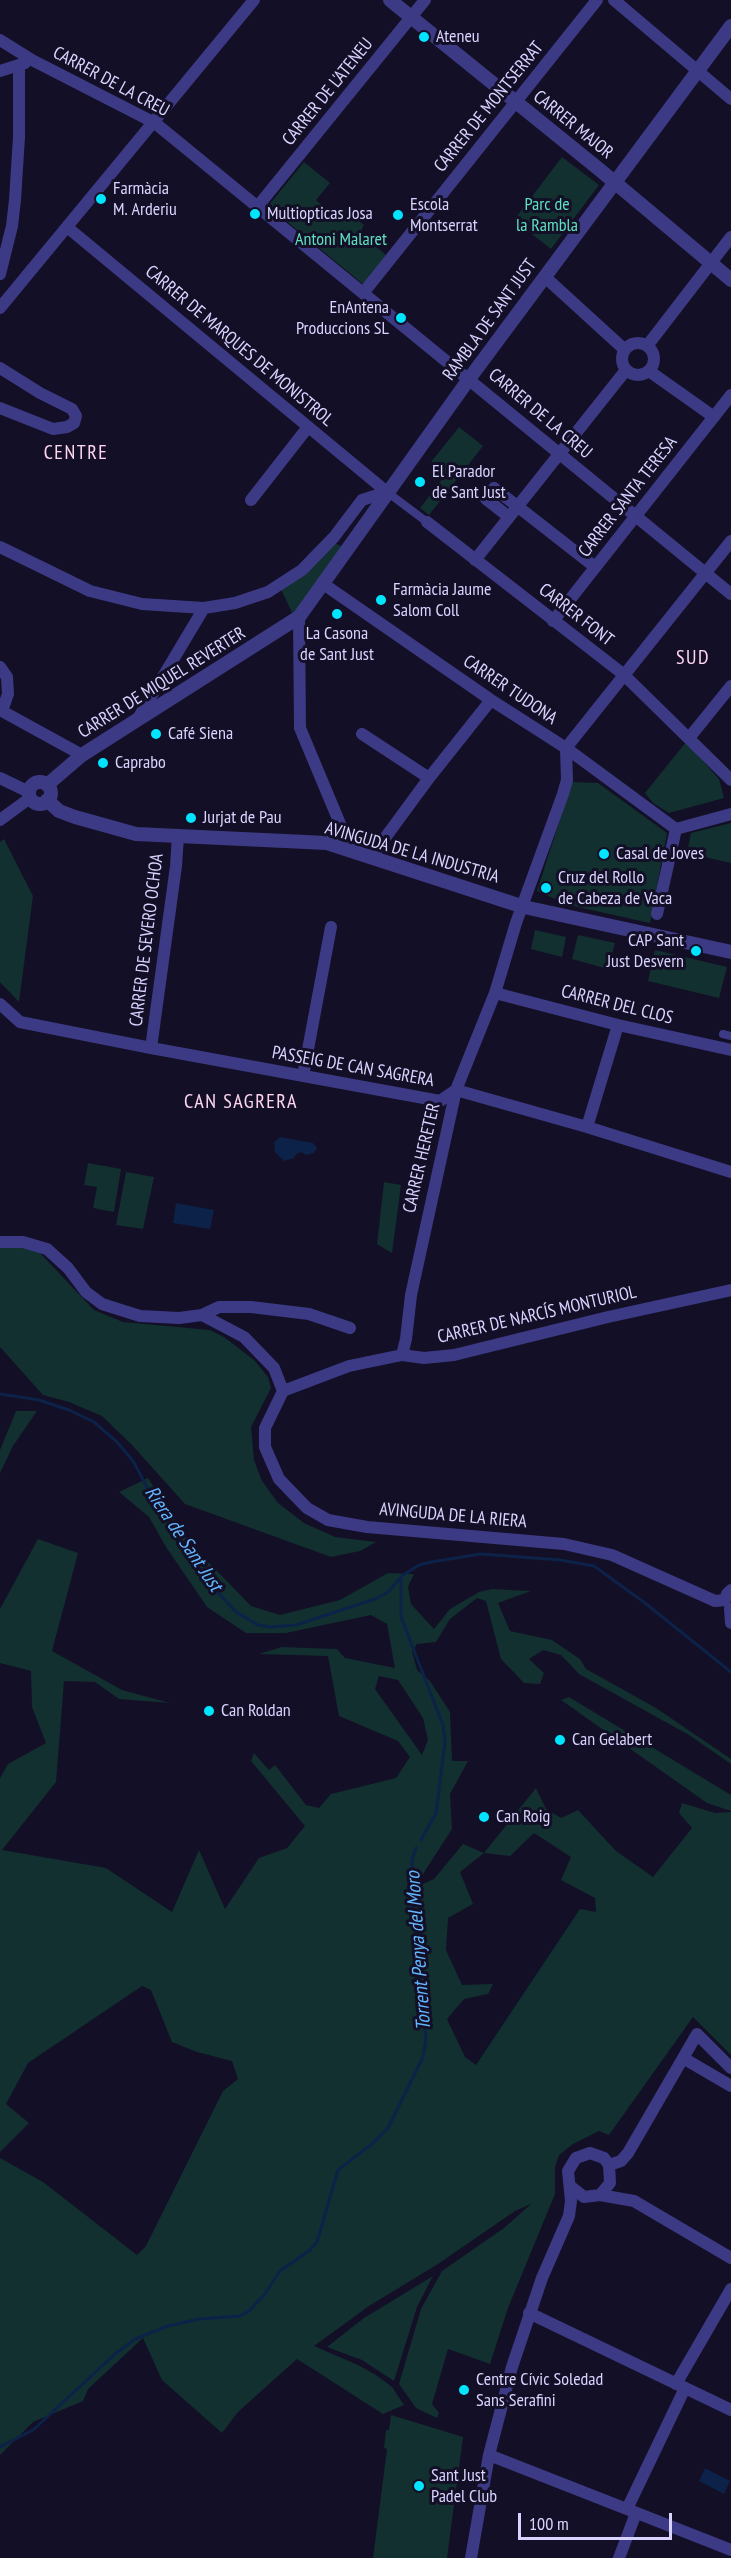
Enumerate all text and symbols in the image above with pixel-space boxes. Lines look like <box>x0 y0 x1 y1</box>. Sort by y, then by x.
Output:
place label: Ateneu <box>436 26 480 48</box>
marker: Ateneu <box>417 30 431 44</box>
street label: CARRER DE L'ATENEU <box>278 34 378 150</box>
street label: CARRER DE MONTSERRAT <box>430 37 548 177</box>
street label: CARRER DE LA CREU <box>49 42 173 122</box>
street label: CARRER MAJOR <box>529 86 617 164</box>
place label: Farmàcia M. Arderiu <box>113 178 177 220</box>
marker: Farmàcia M. Arderiu <box>94 192 108 206</box>
place label: Escola Montserrat <box>410 194 478 236</box>
park label: Parc de la Rambla <box>516 194 578 236</box>
place label: Multiopticas Josa <box>267 203 373 225</box>
marker: Multiopticas Josa <box>248 207 262 221</box>
marker: Escola Montserrat <box>391 208 405 222</box>
park label: Antoni Malaret <box>295 229 387 251</box>
street label: RAMBLA DE SANT JUST <box>439 255 541 385</box>
street label: CARRER DE MARQUES DE MONISTROL <box>141 261 337 431</box>
place label: EnAntena Produccions SL <box>296 297 389 340</box>
marker: EnAntena Produccions SL <box>394 311 408 325</box>
street label: CARRER DE LA CREU <box>484 364 596 464</box>
street label: CARRER SANTA TERESA <box>574 432 682 562</box>
district label: CENTRE <box>44 441 108 465</box>
place label: El Parador de Sant Just <box>432 461 506 504</box>
marker: El Parador de Sant Just <box>413 475 427 489</box>
place label: Farmàcia Jaume Salom Coll <box>393 579 491 622</box>
street label: CARRER FONT <box>534 579 618 651</box>
marker: Farmàcia Jaume Salom Coll <box>374 593 388 607</box>
marker: La Casona de Sant Just <box>330 607 344 621</box>
street label: CARRER DE MIQUEL REVERTER <box>74 623 250 743</box>
place label: La Casona de Sant Just <box>300 623 374 666</box>
district label: SUD <box>676 646 710 670</box>
street label: CARRER TUDONA <box>459 651 561 729</box>
place label: Café Siena <box>168 723 233 745</box>
marker: Café Siena <box>149 727 163 741</box>
place label: Caprabo <box>115 752 166 774</box>
marker: Caprabo <box>96 756 110 770</box>
place label: Jurjat de Pau <box>203 807 282 829</box>
marker: Jurjat de Pau <box>184 811 198 825</box>
street label: AVINGUDA DE LA INDUSTRIA <box>322 818 502 888</box>
place label: Casal de Joves <box>616 843 704 865</box>
marker: Casal de Joves <box>597 847 611 861</box>
street label: CARRER DE SEVERO OCHOA <box>126 852 168 1028</box>
place label: Cruz del Rollo de Cabeza de Vaca <box>558 867 672 910</box>
marker: Cruz del Rollo de Cabeza de Vaca <box>539 881 553 895</box>
place label: CAP Sant Just Desvern <box>607 930 684 972</box>
marker: CAP Sant Just Desvern <box>689 944 703 958</box>
street label: CARRER DEL CLOS <box>559 981 675 1029</box>
street label: PASSEIG DE CAN SAGRERA <box>270 1042 436 1092</box>
district label: CAN SAGRERA <box>184 1090 298 1114</box>
street label: CARRER HERETER <box>399 1101 445 1215</box>
street label: CARRER DE NARCÍS MONTURIOL <box>435 1282 639 1348</box>
water label: Riera de Sant Just <box>139 1482 227 1596</box>
street label: AVINGUDA DE LA RIERA <box>378 1499 528 1533</box>
place label: Can Roldan <box>221 1700 291 1722</box>
marker: Can Roldan <box>202 1704 216 1718</box>
place label: Can Gelabert <box>572 1729 652 1751</box>
marker: Can Gelabert <box>553 1733 567 1747</box>
place label: Can Roig <box>496 1806 550 1828</box>
marker: Can Roig <box>477 1810 491 1824</box>
water label: Torrent Penya del Moro <box>401 1870 437 2032</box>
place label: Centre Cívic Soledad Sans Serafini <box>476 2369 603 2412</box>
marker: Centre Cívic Soledad Sans Serafini <box>457 2383 471 2397</box>
place label: Sant Just Padel Club <box>431 2465 497 2508</box>
marker: Sant Just Padel Club <box>412 2479 426 2493</box>
scale bar <box>521 2501 676 2539</box>
text: 100 m <box>529 2512 569 2535</box>

